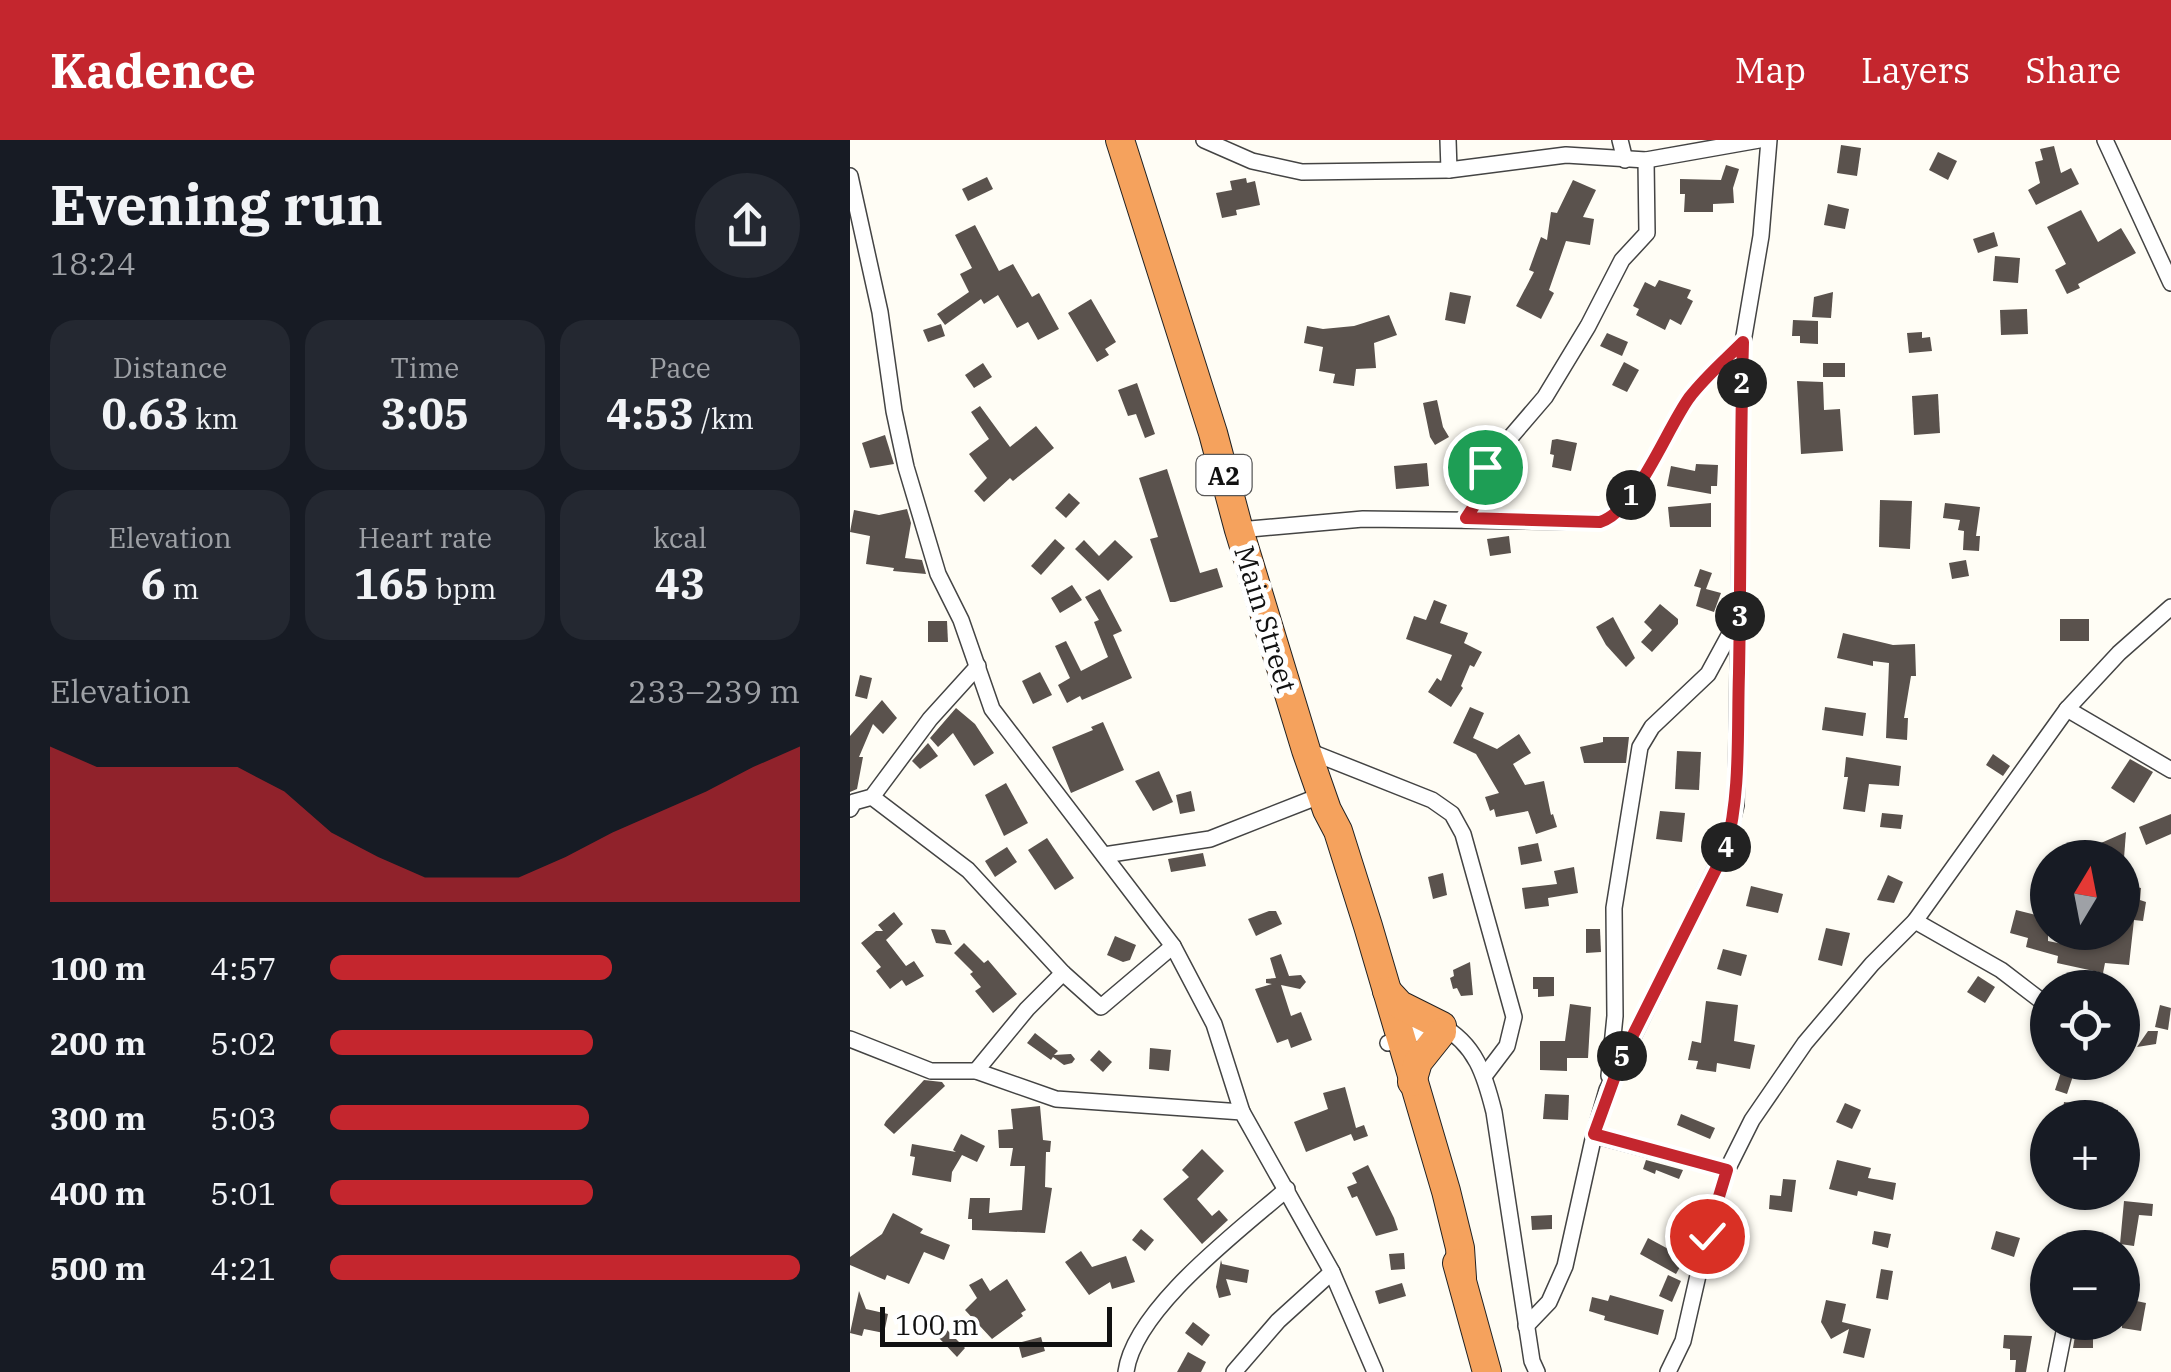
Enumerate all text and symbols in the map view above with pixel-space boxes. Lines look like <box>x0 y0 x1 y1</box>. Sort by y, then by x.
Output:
text: Kadence <box>50 39 256 101</box>
text: Map <box>1735 47 1806 93</box>
text: Layers <box>1861 47 1970 93</box>
text: Share <box>2025 47 2121 93</box>
text: Evening run <box>50 169 383 240</box>
button: share <box>695 173 800 278</box>
text: 18:24 <box>50 242 136 284</box>
text: Distance <box>113 349 227 386</box>
text: Time <box>391 349 459 386</box>
text: Pace <box>649 349 711 386</box>
pin: 2 <box>1717 358 1767 408</box>
text: 2 <box>1734 364 1750 401</box>
text: 0.63 <box>102 386 189 441</box>
text: 3:05 <box>381 386 469 441</box>
text: 4:53 <box>606 386 694 441</box>
text: km <box>189 400 239 437</box>
text: /km <box>694 400 754 437</box>
pin <box>1443 425 1528 510</box>
icon: arrive <box>1458 440 1513 495</box>
road number: A2 <box>1196 455 1252 495</box>
pin: 1 <box>1606 470 1656 520</box>
text: 1 <box>1623 476 1639 513</box>
text: Elevation <box>108 519 232 556</box>
text: Heart rate <box>358 519 492 556</box>
text: kcal <box>653 519 707 556</box>
street label: Main Street <box>1226 541 1306 697</box>
text: 6 <box>141 556 166 611</box>
text: 165 <box>354 556 429 611</box>
text: 43 <box>655 556 705 611</box>
text: m <box>166 570 199 607</box>
text: bpm <box>429 570 496 607</box>
pin: 3 <box>1715 591 1765 641</box>
text: 3 <box>1732 597 1748 634</box>
text: Elevation <box>50 670 191 712</box>
text: 233–239 m <box>628 670 800 712</box>
pin: 4 <box>1701 822 1751 872</box>
text: 4 <box>1718 828 1734 865</box>
north arrow <box>2030 840 2140 950</box>
map controls <box>2030 840 2140 1340</box>
text: 100 m <box>50 947 146 989</box>
text: 4:57 <box>210 947 277 989</box>
button: locate <box>2030 970 2140 1080</box>
text: 200 m <box>50 1022 146 1064</box>
text: 5:02 <box>210 1022 277 1064</box>
pin: 5 <box>1597 1031 1647 1081</box>
text: 5 <box>1614 1037 1630 1074</box>
text: 300 m <box>50 1097 146 1139</box>
text: 5:03 <box>210 1097 277 1139</box>
button: + <box>2030 1100 2140 1210</box>
text: 400 m <box>50 1172 146 1214</box>
text: 5:01 <box>210 1172 277 1214</box>
pin <box>1665 1194 1750 1279</box>
icon: check <box>1680 1209 1735 1264</box>
button: − <box>2030 1230 2140 1340</box>
text: 500 m <box>50 1247 146 1289</box>
text: 4:21 <box>210 1247 277 1289</box>
scale bar <box>880 1302 1112 1346</box>
text: 100 m <box>895 1306 979 1343</box>

